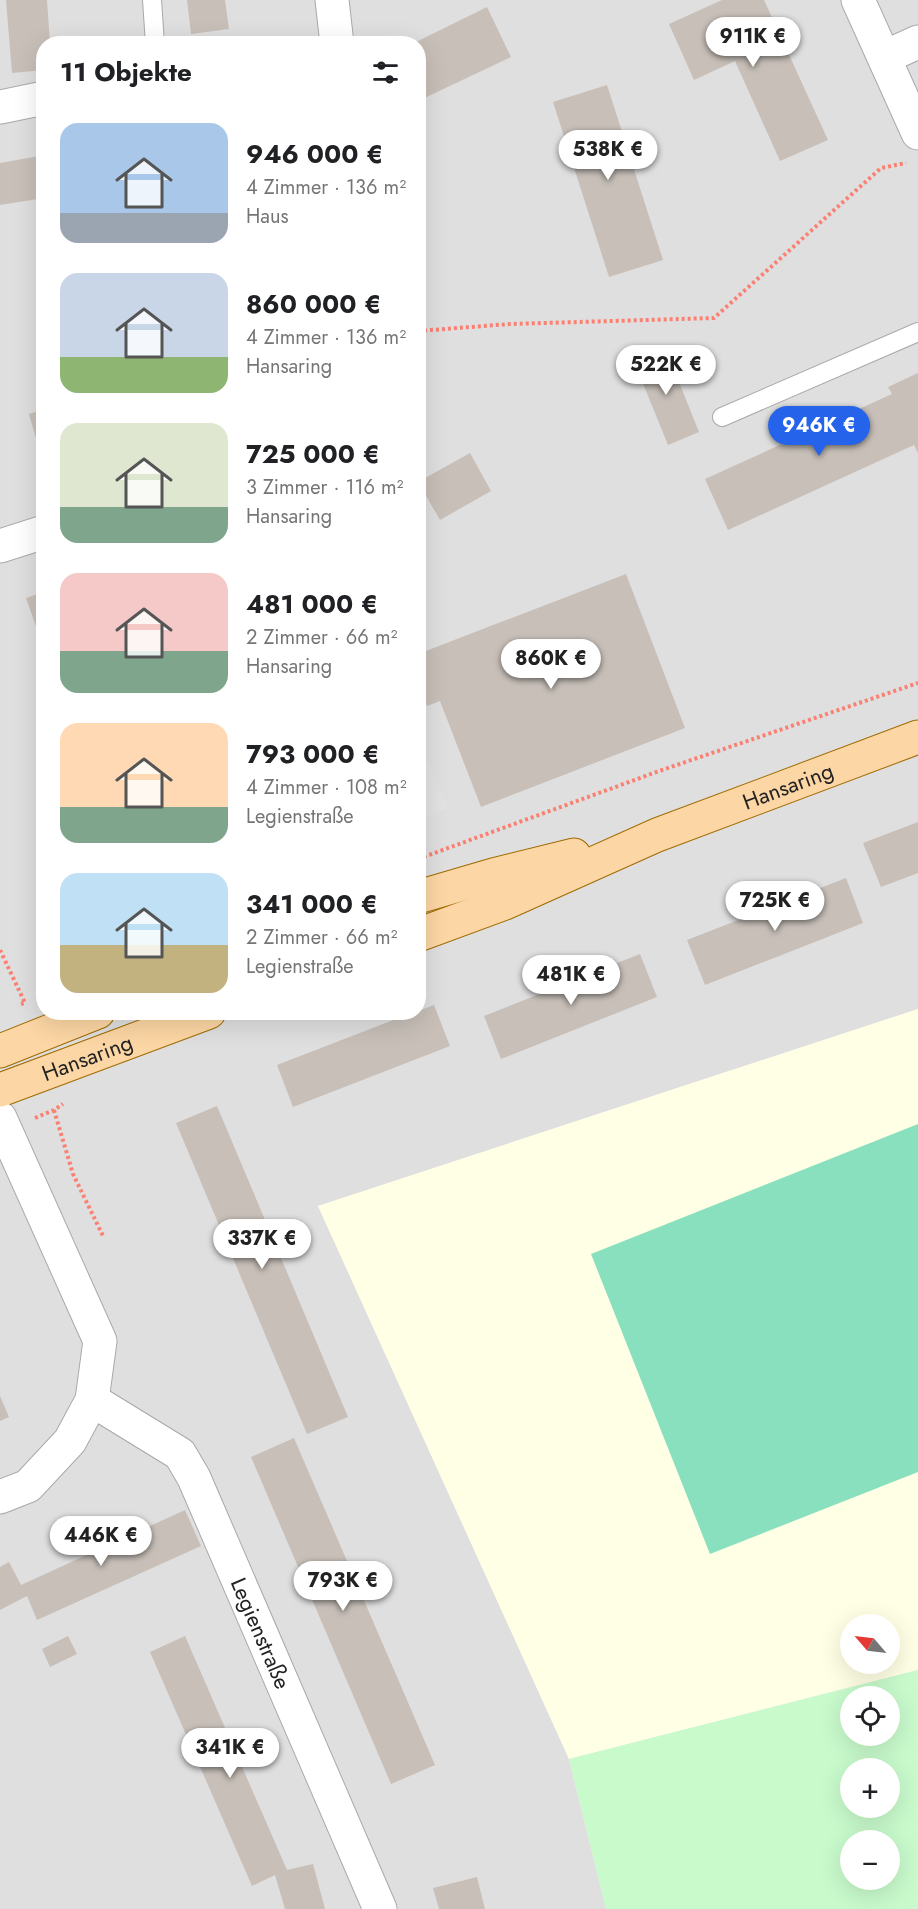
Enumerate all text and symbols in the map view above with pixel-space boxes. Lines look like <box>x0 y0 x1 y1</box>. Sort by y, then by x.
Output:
pin: 911K € <box>704 17 802 68</box>
text: 911K € <box>720 22 786 51</box>
text: 11 Objekte <box>60 53 192 91</box>
icon: filters <box>369 56 402 89</box>
pin: 538K € <box>559 130 657 181</box>
text: 946 000 € <box>246 135 383 173</box>
text: 538K € <box>573 135 643 164</box>
icon: home <box>108 147 180 219</box>
text: 4 Zimmer · 136 m² <box>246 173 406 202</box>
text: Haus <box>246 202 288 231</box>
text: 860 000 € <box>246 285 381 323</box>
icon: home <box>108 297 180 369</box>
text: 4 Zimmer · 136 m² <box>246 323 406 352</box>
pin: 522K € <box>617 345 715 396</box>
text: 522K € <box>630 350 702 379</box>
text: Hansaring <box>246 352 332 381</box>
pin: 946K € <box>770 406 868 457</box>
text: 946K € <box>782 411 856 440</box>
text: 725 000 € <box>246 435 380 473</box>
icon: home <box>108 447 180 519</box>
text: 3 Zimmer · 116 m² <box>246 473 403 502</box>
text: Hansaring <box>246 502 332 531</box>
text: 481 000 € <box>246 585 378 623</box>
icon: home <box>108 597 180 669</box>
text: 2 Zimmer · 66 m² <box>246 623 397 652</box>
pin: 860K € <box>502 639 600 690</box>
text: 860K € <box>515 644 587 673</box>
text: Hansaring <box>246 652 332 681</box>
text: 793 000 € <box>246 735 379 773</box>
icon: home <box>108 747 180 819</box>
street label: Hansaring <box>738 754 838 817</box>
text: 4 Zimmer · 108 m² <box>246 773 407 802</box>
text: Legienstraße <box>246 802 354 831</box>
pin: 725K € <box>726 881 824 932</box>
text: 341 000 € <box>246 885 378 923</box>
text: 725K € <box>739 886 811 915</box>
icon: home <box>108 897 180 969</box>
text: 2 Zimmer · 66 m² <box>246 923 397 952</box>
text: Legienstraße <box>246 952 354 981</box>
pin: 481K € <box>522 955 620 1006</box>
text: 481K € <box>536 960 606 989</box>
street label: Hansaring <box>37 1026 137 1089</box>
pin: 337K € <box>213 1219 311 1270</box>
text: 337K € <box>227 1224 297 1253</box>
pin: 446K € <box>52 1516 150 1567</box>
text: 446K € <box>64 1521 138 1550</box>
pin: 793K € <box>294 1561 392 1612</box>
text: 793K € <box>308 1566 378 1595</box>
street label: Legienstraße <box>223 1572 299 1694</box>
north arrow <box>840 1614 900 1674</box>
map controls <box>840 1614 900 1890</box>
button: locate <box>840 1686 900 1746</box>
pin: 341K € <box>181 1728 279 1779</box>
text: 341K € <box>195 1733 265 1762</box>
button: + <box>840 1758 900 1818</box>
button: − <box>840 1830 900 1890</box>

